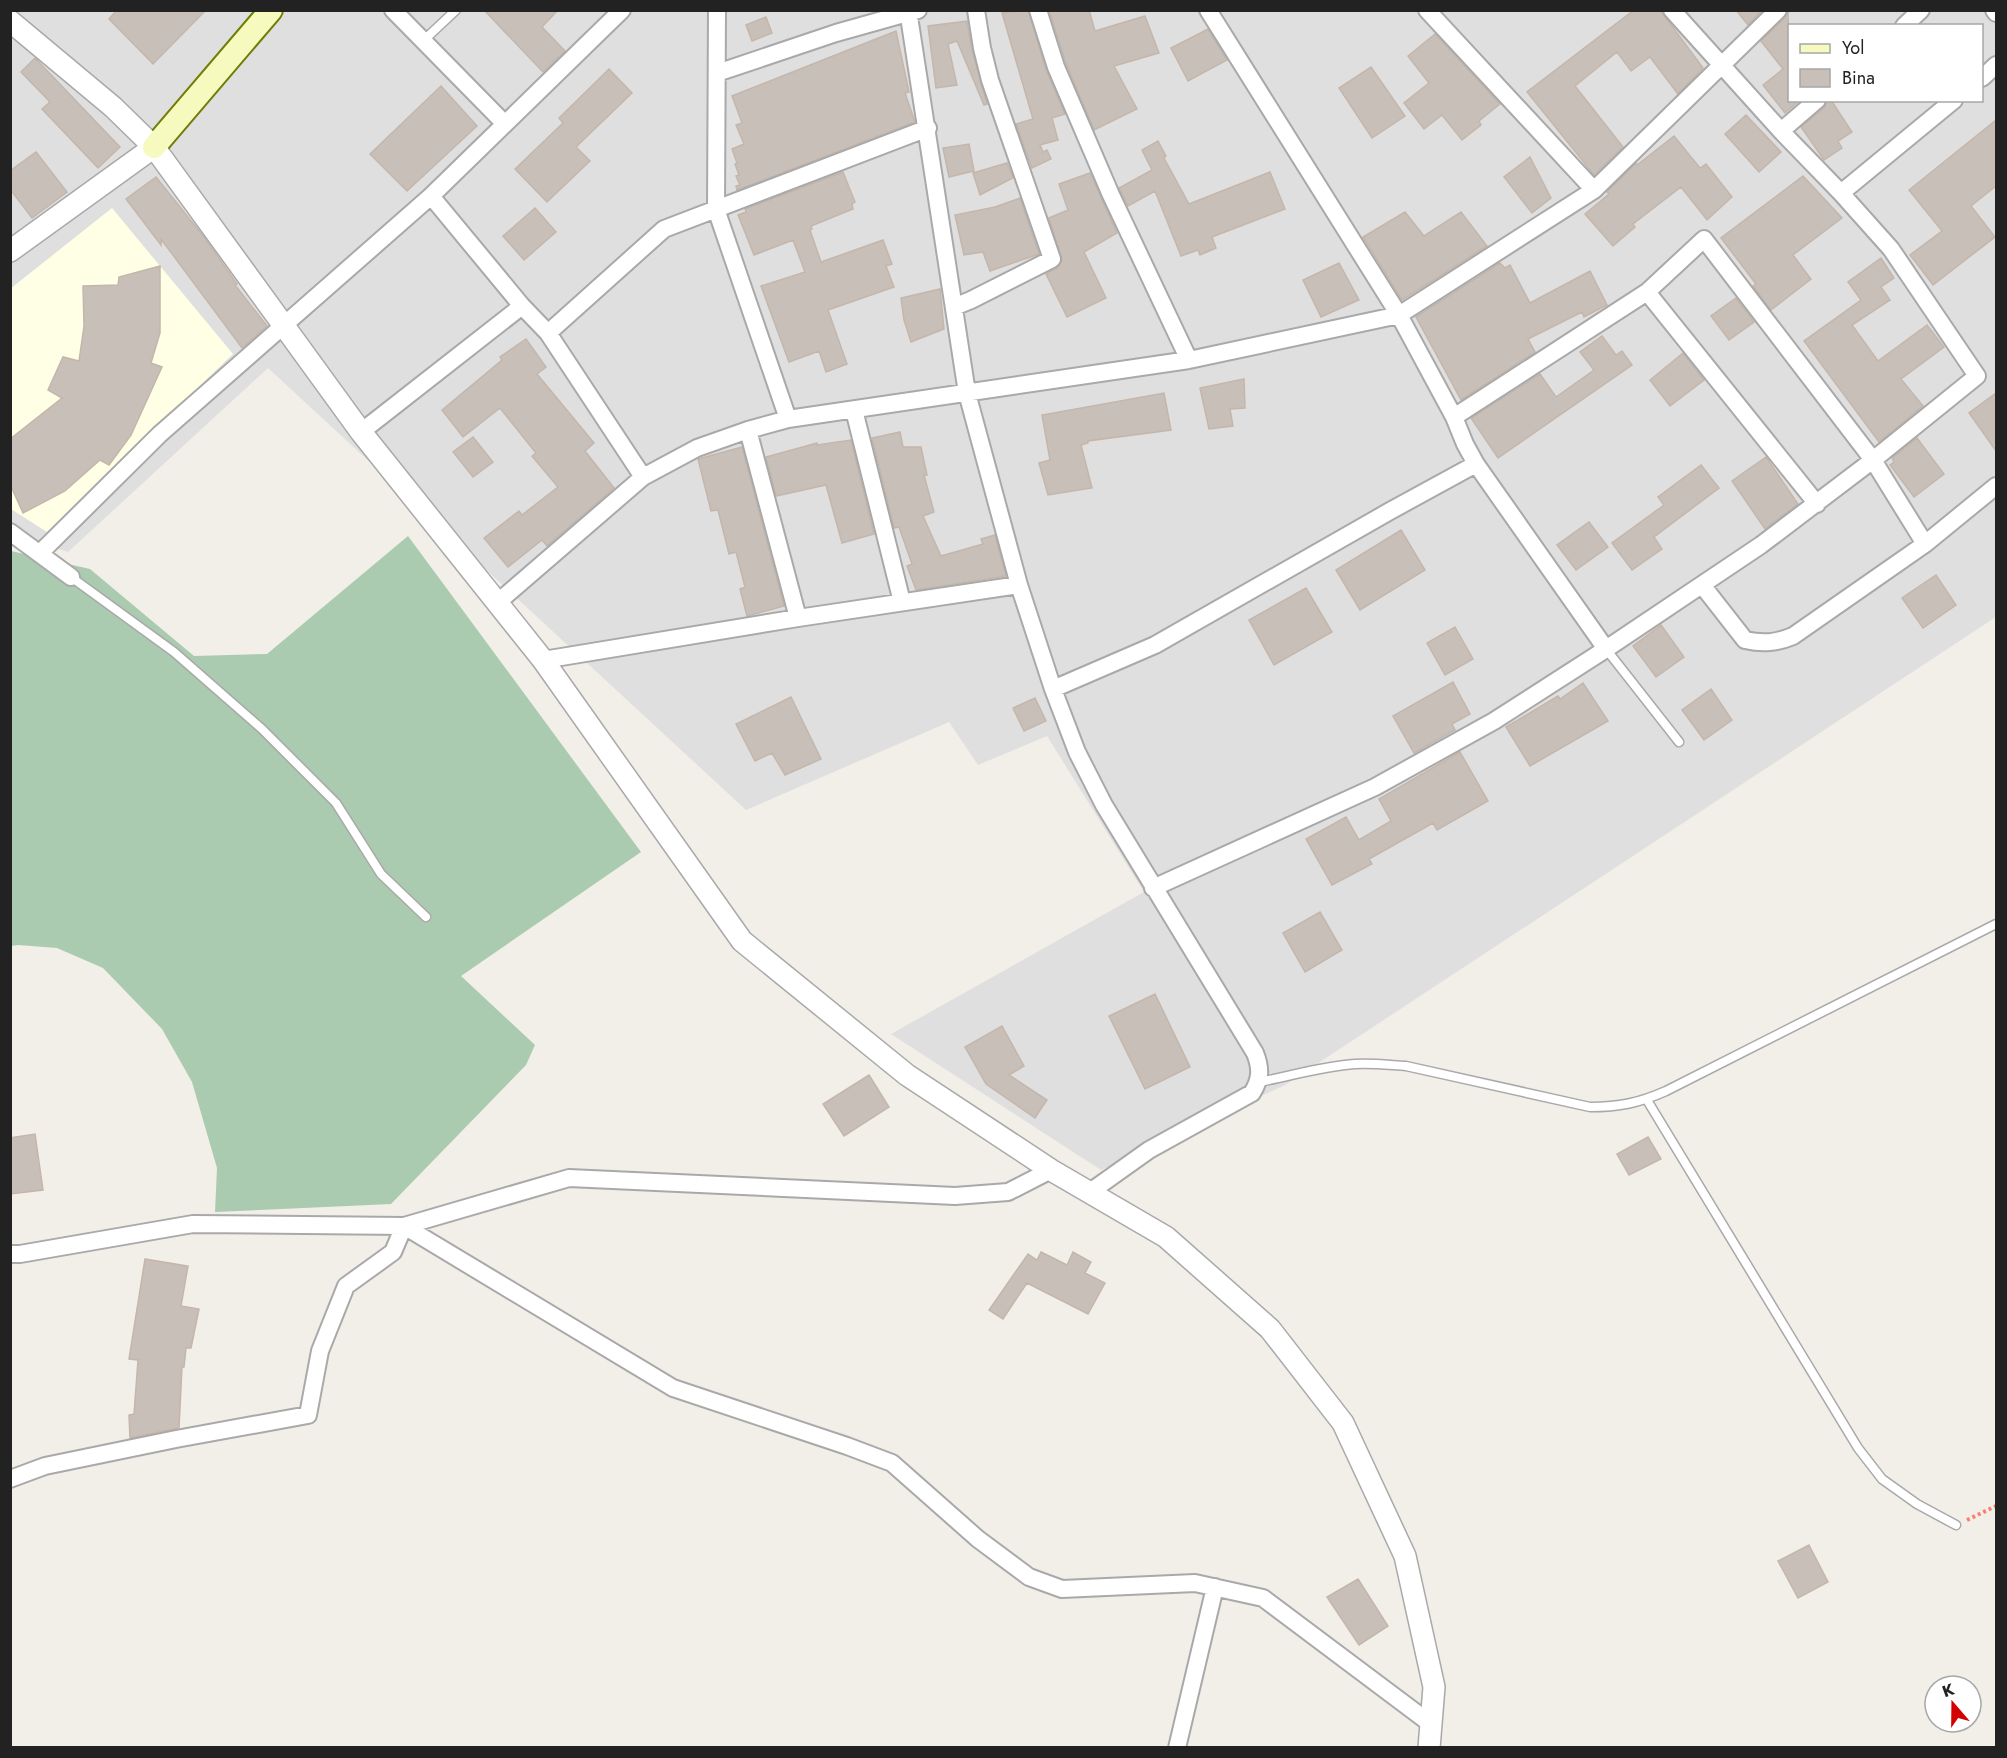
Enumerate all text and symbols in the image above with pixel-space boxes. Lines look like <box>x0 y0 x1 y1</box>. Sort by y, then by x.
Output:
legend <box>1788 24 1983 102</box>
text: Yol <box>1842 35 1864 61</box>
text: Bina <box>1842 65 1875 91</box>
north arrow <box>1923 1674 1983 1734</box>
text: K <box>1939 1677 1958 1703</box>

